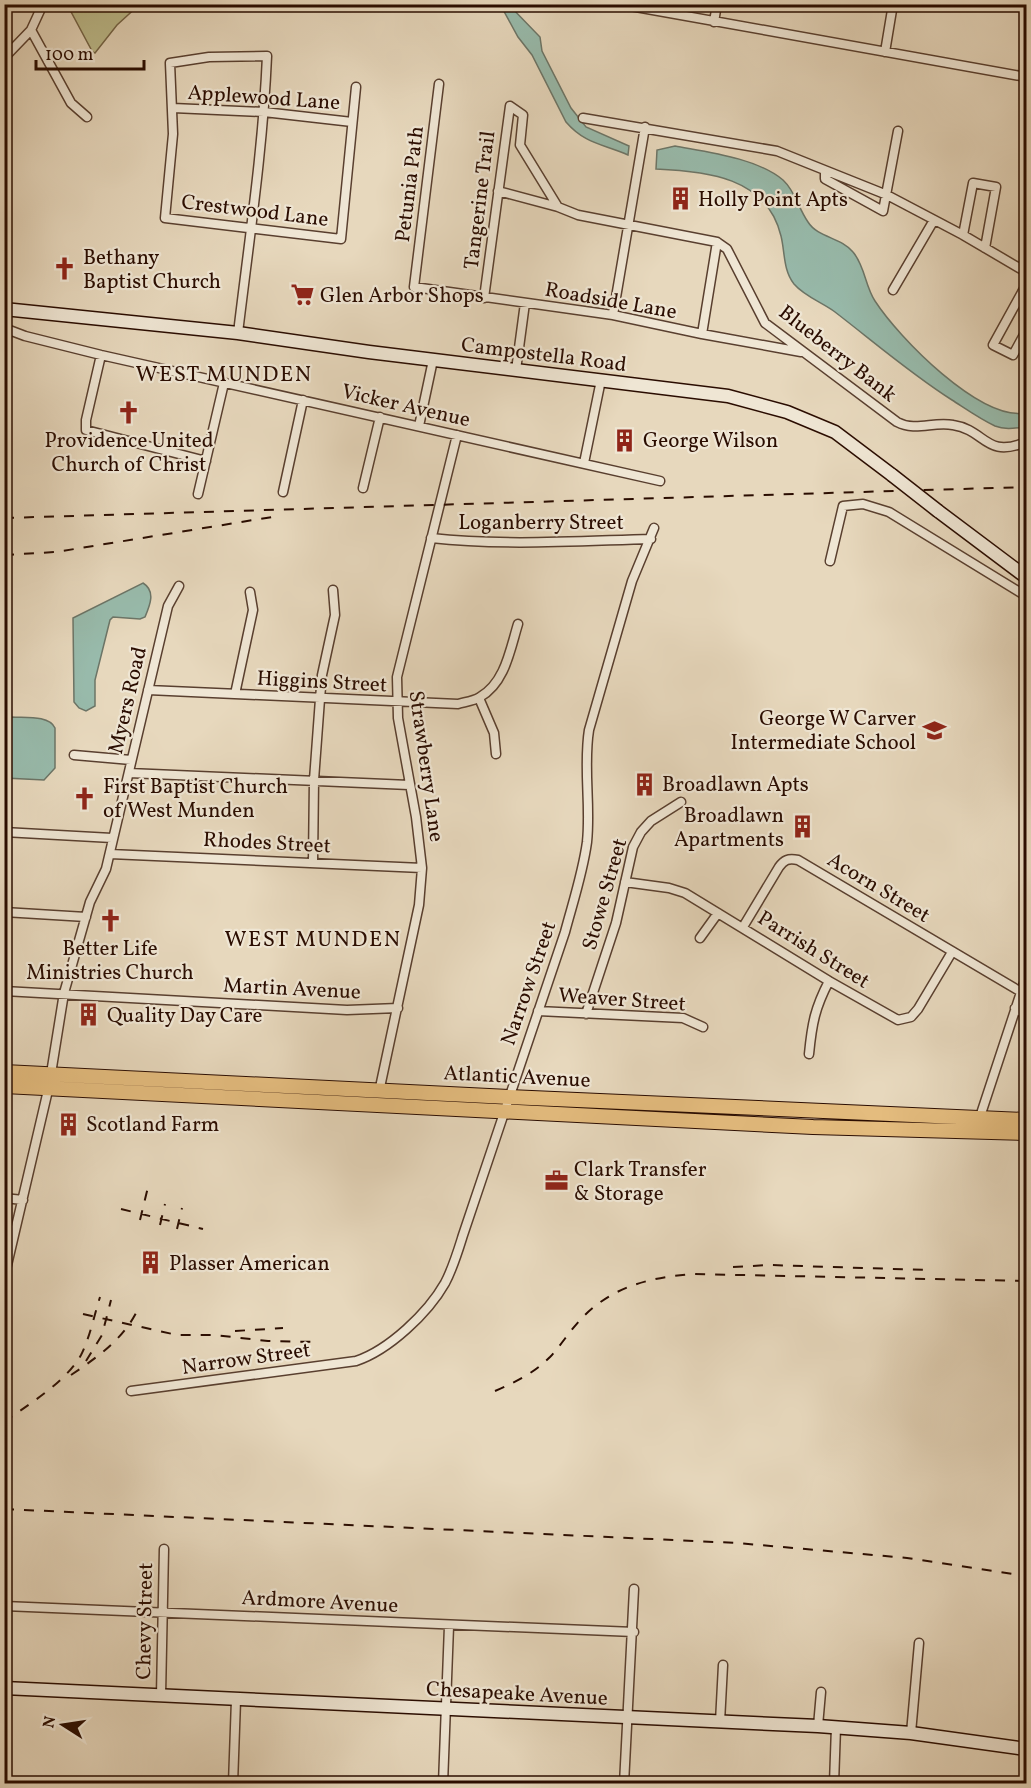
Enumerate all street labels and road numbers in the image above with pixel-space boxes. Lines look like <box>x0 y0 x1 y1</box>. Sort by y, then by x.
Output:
street label: Applewood Lane <box>187 79 341 118</box>
street label: Petunia Path <box>389 124 432 244</box>
street label: Tangerine Trail <box>458 129 503 271</box>
street label: Crestwood Lane <box>180 188 330 235</box>
street label: Roadside Lane <box>543 276 679 327</box>
street label: Blueberry Bank <box>772 299 903 410</box>
street label: Campostella Road <box>459 331 628 380</box>
street label: Vicker Avenue <box>338 378 473 435</box>
street label: Loganberry Street <box>458 509 624 538</box>
street label: Myers Road <box>102 644 155 757</box>
street label: Higgins Street <box>256 665 388 700</box>
street label: Strawberry Lane <box>401 689 450 844</box>
street label: Rhodes Street <box>202 826 332 861</box>
street label: Stowe Street <box>576 835 635 954</box>
street label: Acorn Street <box>821 846 935 930</box>
street label: Parrish Street <box>752 904 875 996</box>
street label: Narrow Street <box>495 918 564 1049</box>
street label: Martin Avenue <box>222 971 362 1008</box>
street label: Weaver Street <box>557 982 687 1019</box>
street label: Atlantic Avenue <box>443 1059 591 1096</box>
street label: Narrow Street <box>180 1336 312 1383</box>
street label: Chevy Street <box>130 1562 161 1680</box>
street label: Ardmore Avenue <box>241 1584 399 1621</box>
street label: Chesapeake Avenue <box>425 1675 609 1714</box>

